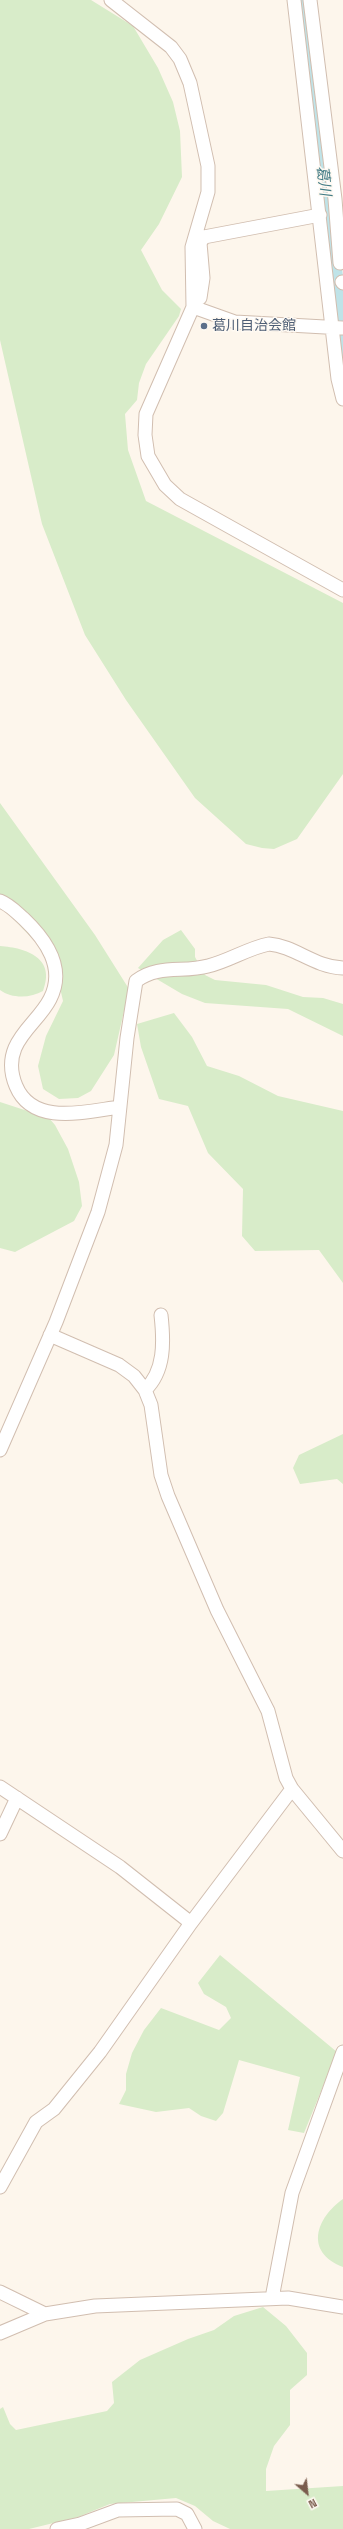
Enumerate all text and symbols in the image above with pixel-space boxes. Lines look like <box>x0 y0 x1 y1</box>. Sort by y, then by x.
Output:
water label: 葛川 <box>312 165 334 197</box>
place label: 葛川自治会館 <box>212 318 296 334</box>
marker: 葛川自治会館 <box>199 321 209 331</box>
north arrow <box>287 2473 327 2513</box>
text: N <box>306 2496 319 2512</box>

